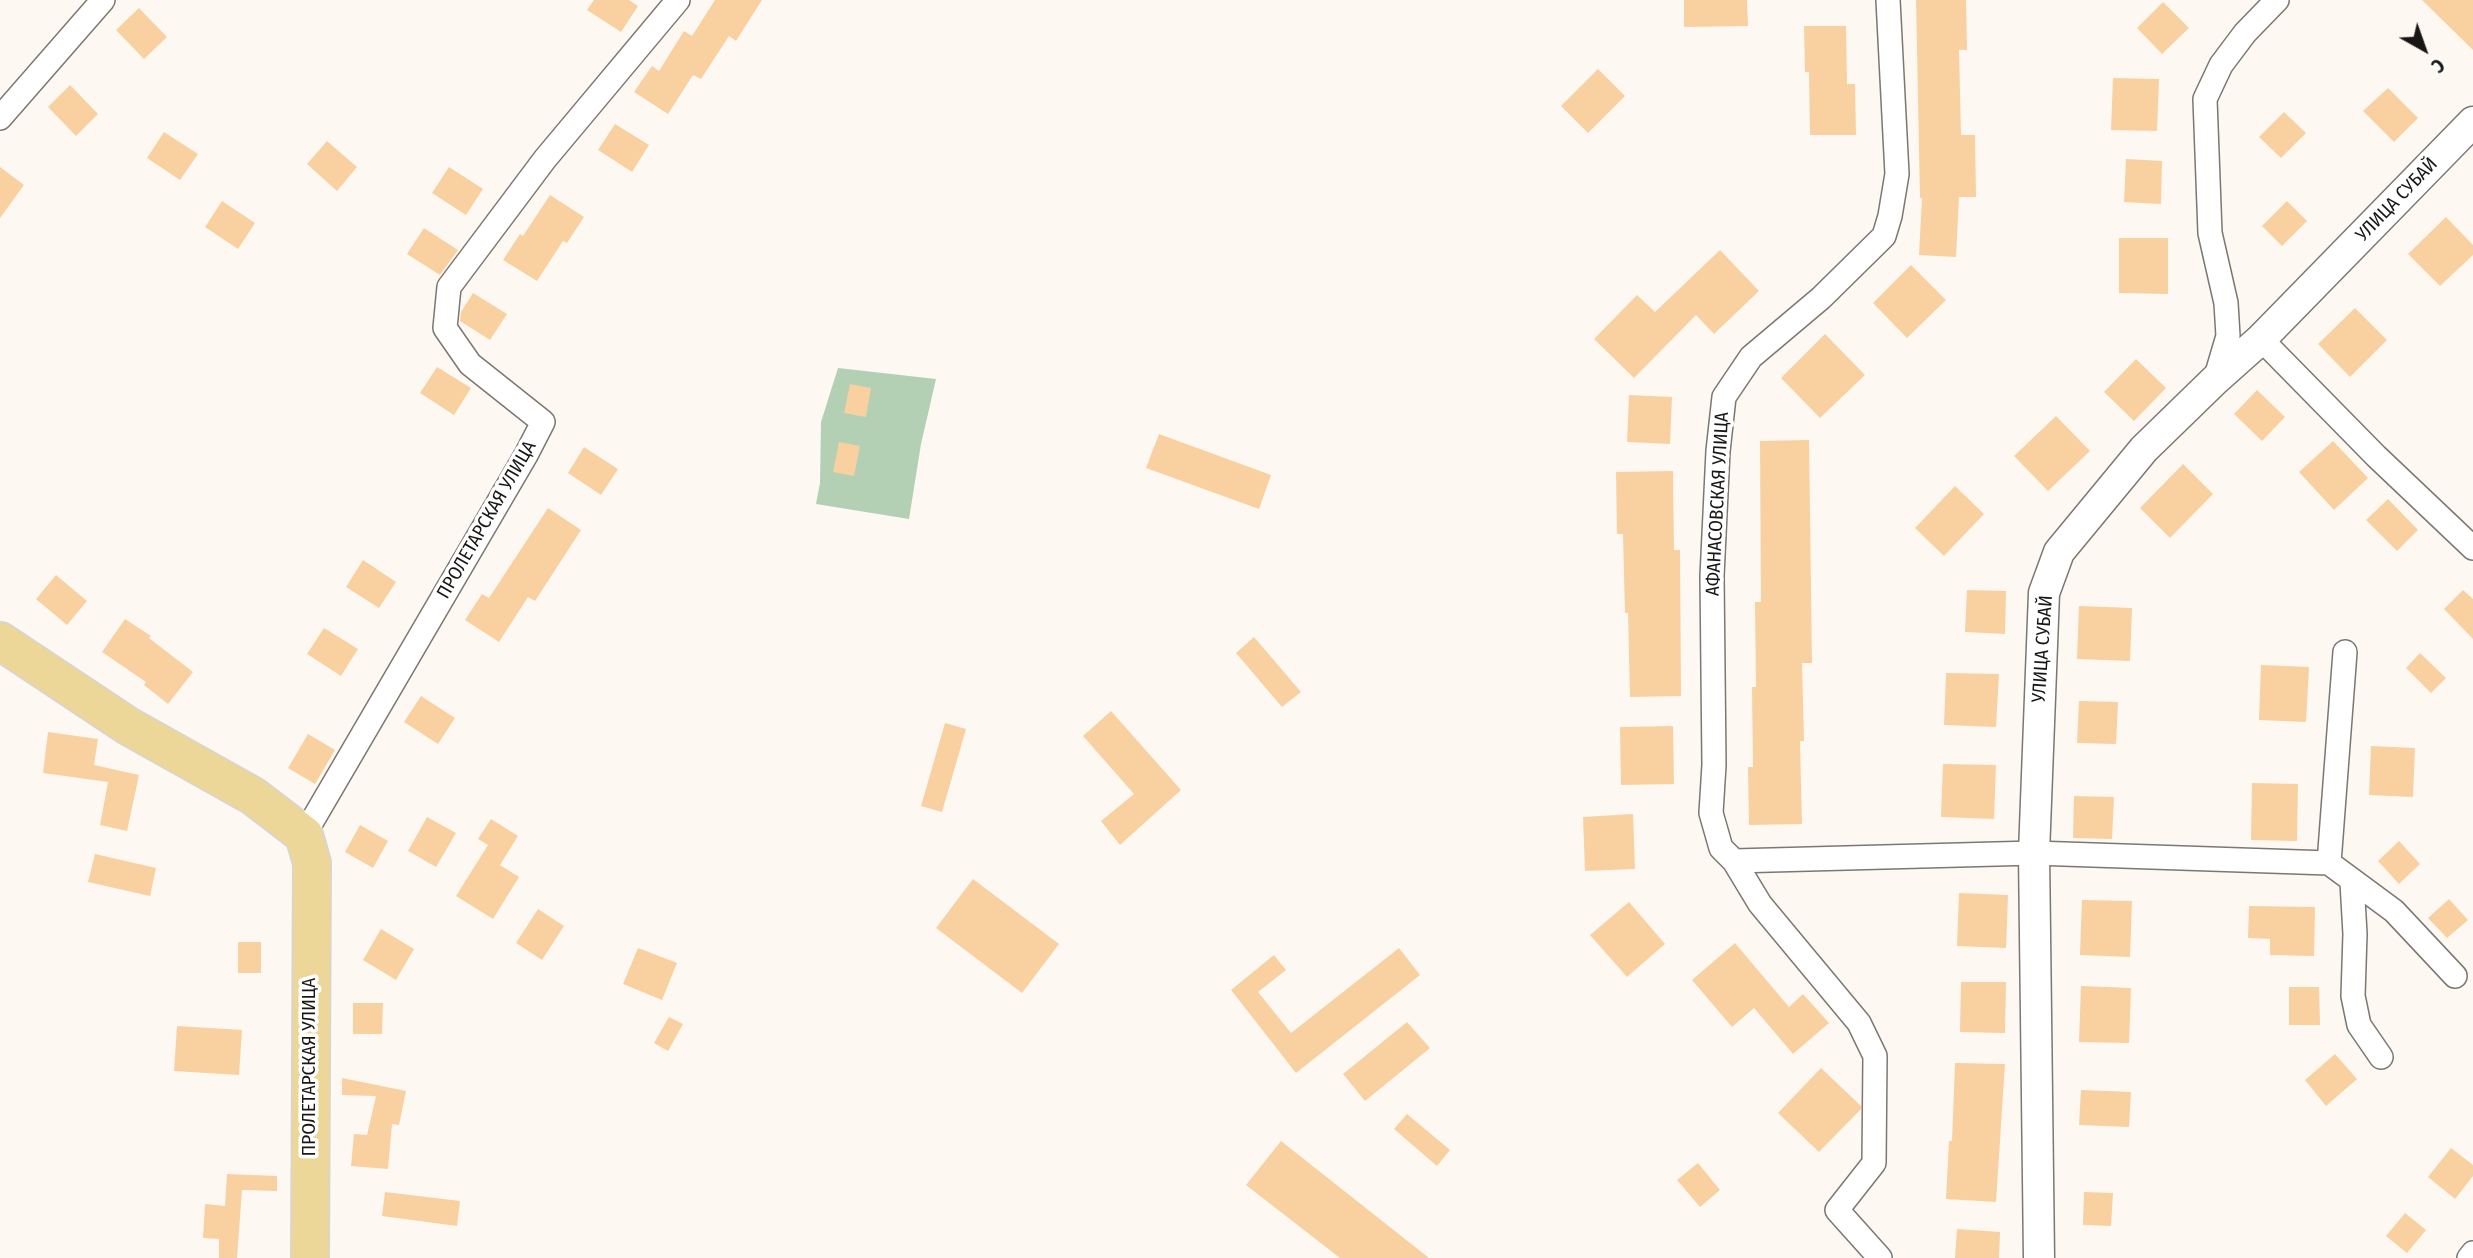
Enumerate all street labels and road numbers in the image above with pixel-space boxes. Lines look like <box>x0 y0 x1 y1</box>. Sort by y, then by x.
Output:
street label: УЛИЦА СУБАЙ <box>2351 153 2443 247</box>
street label: АФАНАСОВСКАЯ УЛИЦА <box>1702 411 1734 597</box>
street label: ПРОЛЕТАРСКАЯ УЛИЦА <box>433 437 541 603</box>
street label: УЛИЦА СУБАЙ <box>2028 595 2058 703</box>
street label: ПРОЛЕТАРСКАЯ УЛИЦА <box>299 978 321 1156</box>

